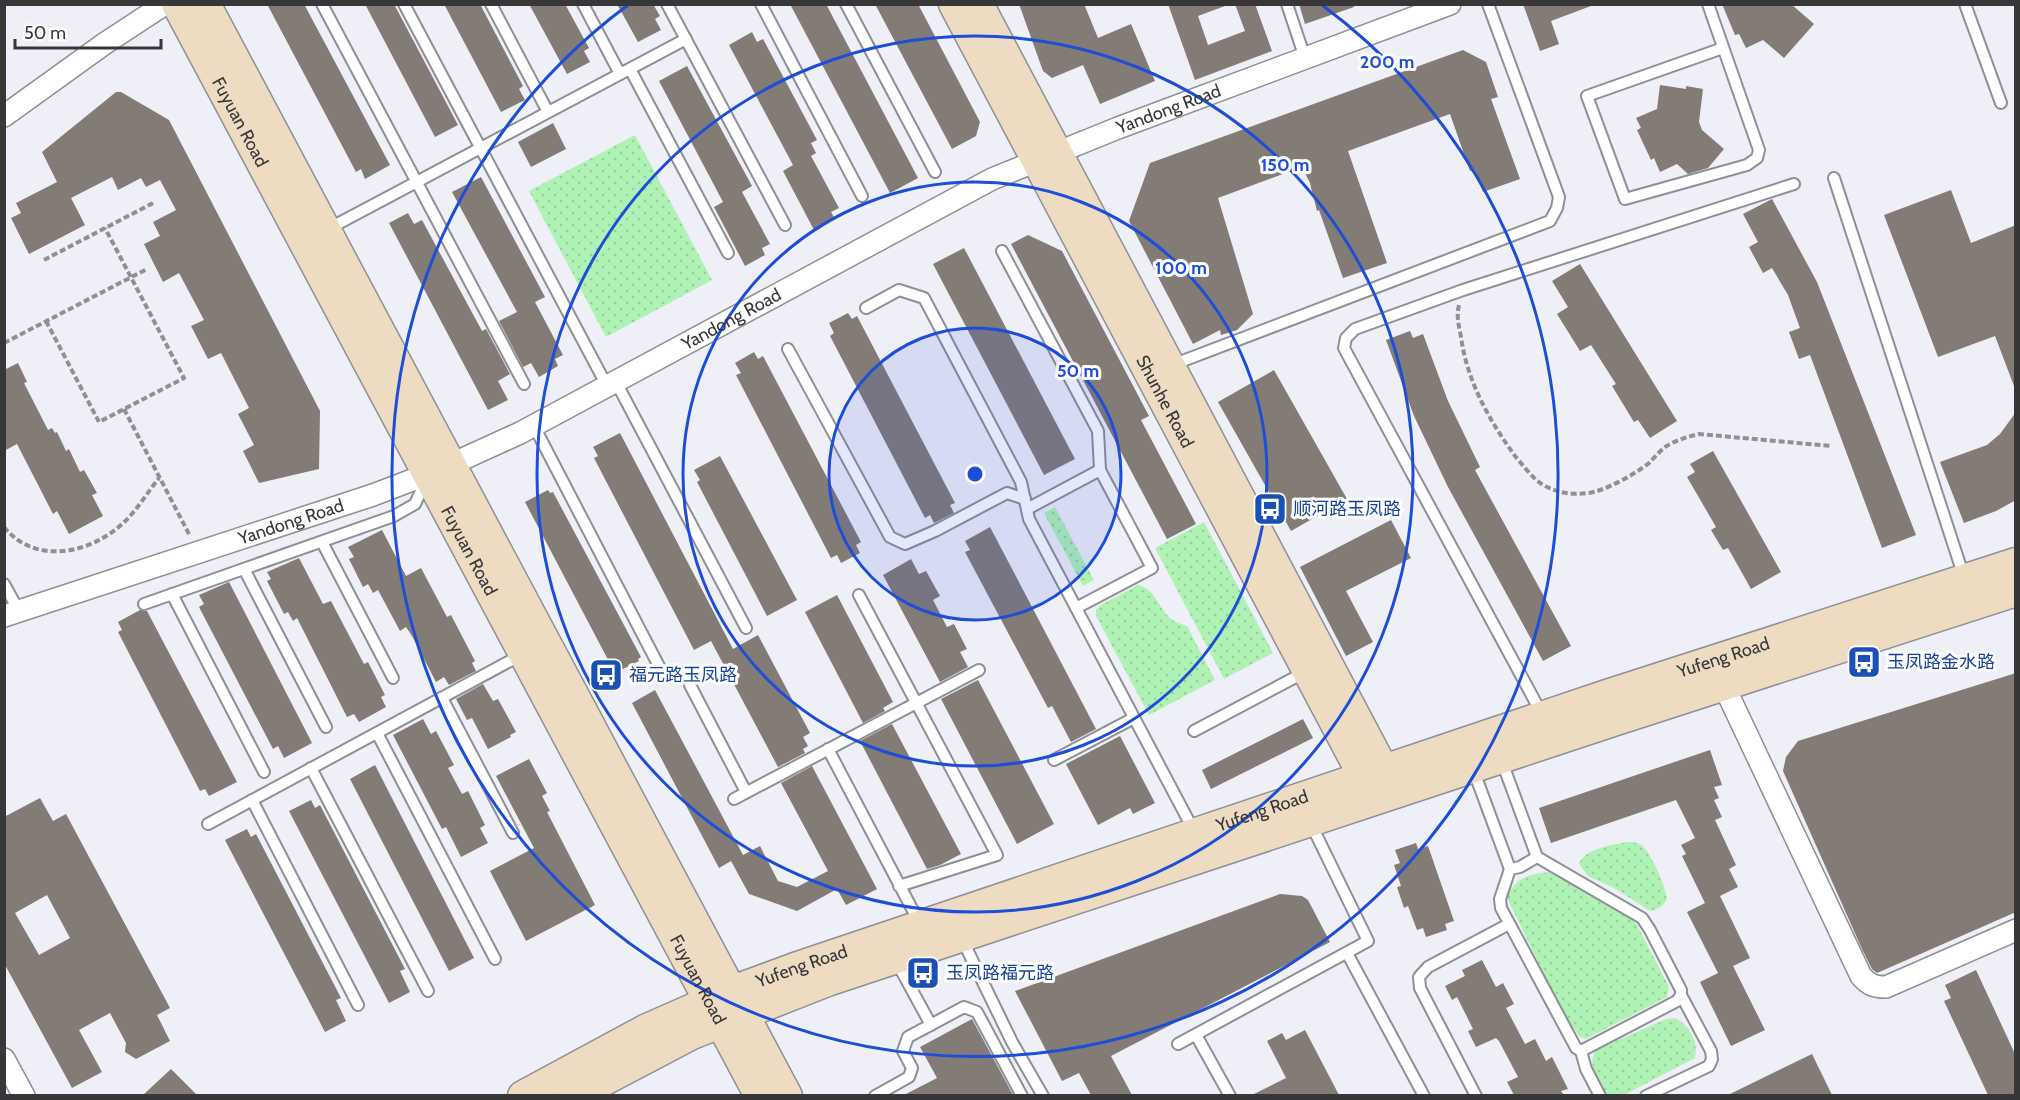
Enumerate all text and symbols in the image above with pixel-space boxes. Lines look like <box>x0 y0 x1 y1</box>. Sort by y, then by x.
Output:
scale bar <box>15 12 160 50</box>
text: 50 m <box>24 22 66 44</box>
text: 200 m <box>1360 51 1414 73</box>
street label: Fuyuan Road <box>207 74 273 171</box>
street label: Yandong Road <box>1112 80 1224 139</box>
text: 150 m <box>1261 154 1309 176</box>
text: 100 m <box>1155 257 1207 279</box>
street label: Yandong Road <box>677 284 785 355</box>
street label: Shunhe Road <box>1131 351 1198 452</box>
text: 50 m <box>1057 360 1099 382</box>
centre of rings <box>965 464 985 484</box>
bus stop icon: 顺河路玉凤路 <box>1252 491 1288 527</box>
street label: Yandong Road <box>234 494 347 550</box>
place label: 顺河路玉凤路 <box>1293 498 1401 520</box>
street label: Fuyuan Road <box>436 502 502 600</box>
street label: Yufeng Road <box>1674 632 1772 683</box>
bus stop icon: 玉凤路金水路 <box>1846 644 1882 680</box>
place label: 玉凤路金水路 <box>1887 651 1995 673</box>
bus stop icon: 福元路玉凤路 <box>588 657 624 693</box>
place label: 福元路玉凤路 <box>629 664 737 686</box>
street label: Yufeng Road <box>1212 785 1311 837</box>
street label: Fuyuan Road <box>665 931 731 1028</box>
street label: Yufeng Road <box>752 940 850 993</box>
bus stop icon: 玉凤路福元路 <box>905 955 941 991</box>
place label: 玉凤路福元路 <box>946 962 1054 984</box>

